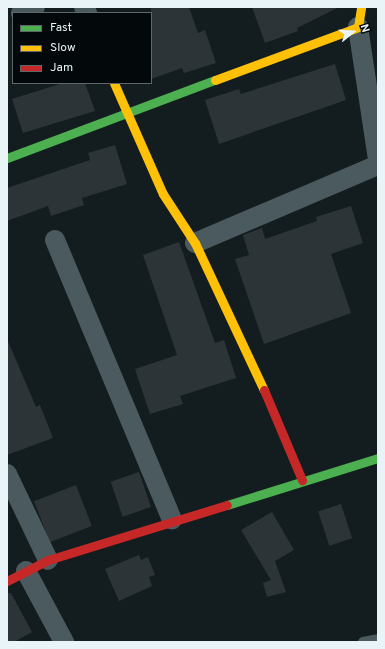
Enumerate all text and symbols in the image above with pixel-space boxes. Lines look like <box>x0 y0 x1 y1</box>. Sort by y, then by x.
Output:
legend <box>12 12 152 84</box>
north arrow <box>333 12 373 52</box>
text: Fast <box>50 20 72 36</box>
text: N <box>357 23 372 34</box>
text: Slow <box>50 40 76 56</box>
text: Jam <box>50 60 73 76</box>

